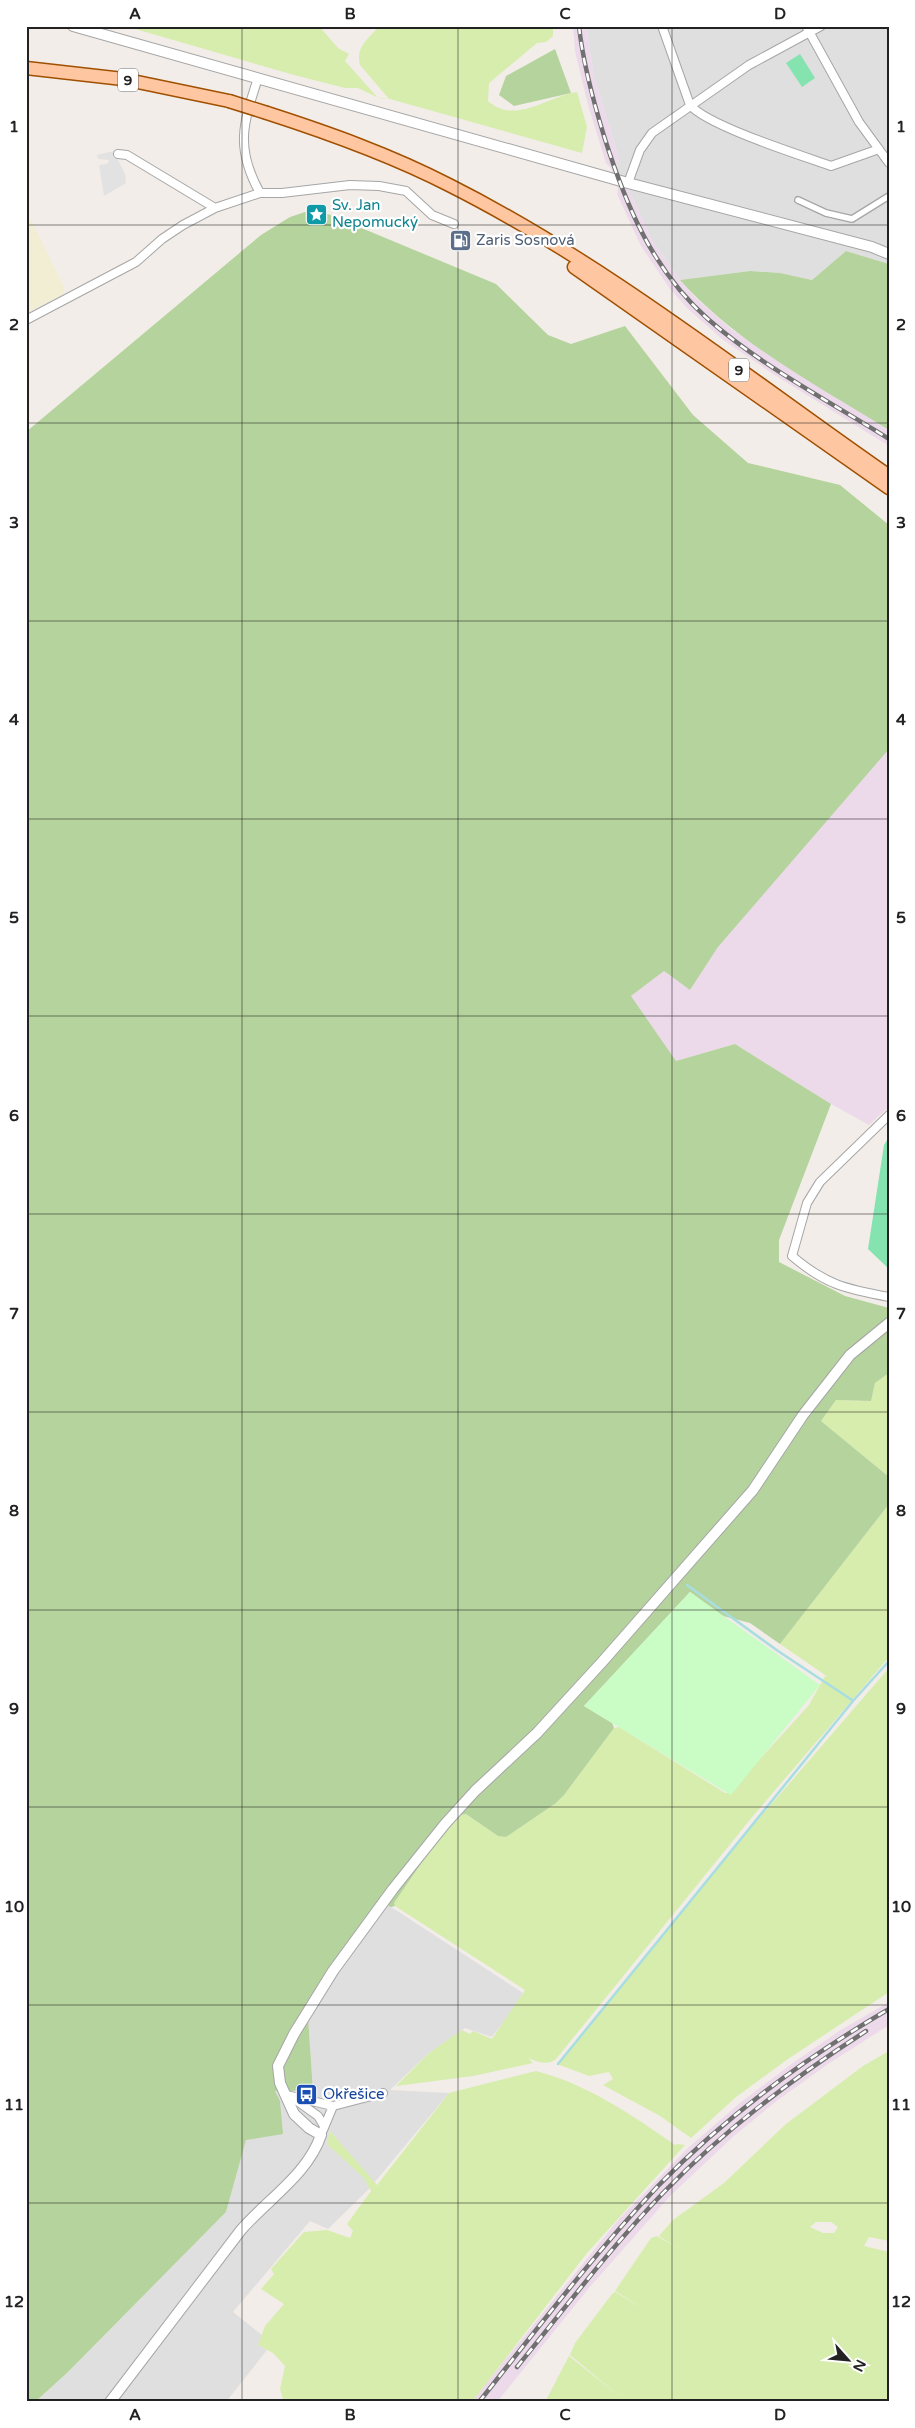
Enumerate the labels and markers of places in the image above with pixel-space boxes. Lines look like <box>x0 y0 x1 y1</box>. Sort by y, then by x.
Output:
place label: Sv. Jan Nepomucký <box>332 196 418 231</box>
place icon: Sv. Jan Nepomucký <box>304 202 328 226</box>
fuel station icon: Zaris Sosnová <box>448 228 472 252</box>
place label: Zaris Sosnová <box>476 231 575 249</box>
bus stop icon: Okřešice <box>295 2082 319 2106</box>
place label: Okřešice <box>323 2085 385 2103</box>

